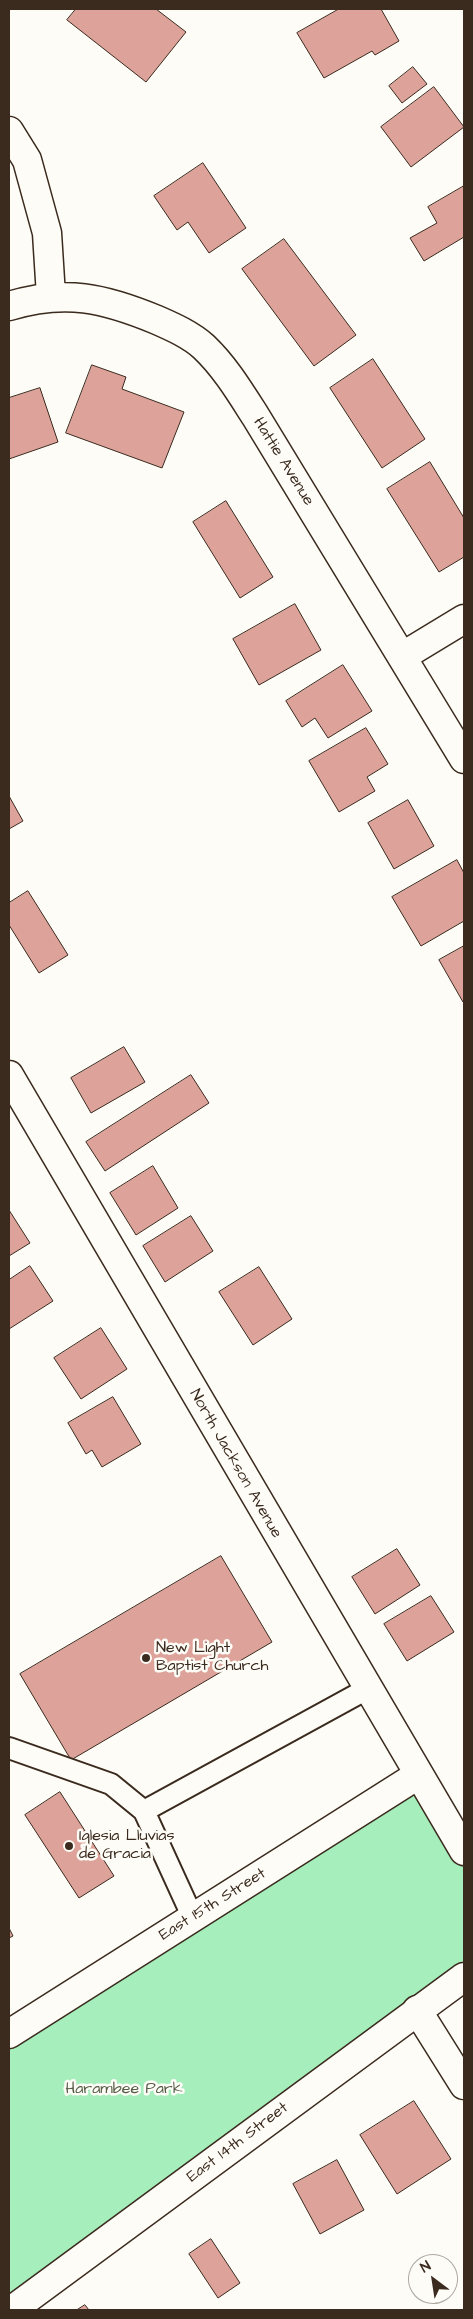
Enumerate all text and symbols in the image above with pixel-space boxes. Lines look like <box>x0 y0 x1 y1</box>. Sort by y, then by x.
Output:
street label: Hattie Avenue <box>248 414 318 510</box>
street label: North Jackson Avenue <box>185 1386 285 1542</box>
place label: New Light Baptist Church <box>156 1639 268 1677</box>
marker: New Light Baptist Church <box>140 1652 152 1664</box>
place label: Iglesia Lluvias de Gracia <box>79 1827 174 1865</box>
marker: Iglesia Lluvias de Gracia <box>63 1840 75 1852</box>
street label: East 15th Street <box>156 1865 270 1945</box>
park label: Harambee Park <box>66 2080 182 2100</box>
street label: East 14th Street <box>184 2099 292 2187</box>
north arrow <box>408 2254 458 2304</box>
text: N <box>417 2256 435 2278</box>

